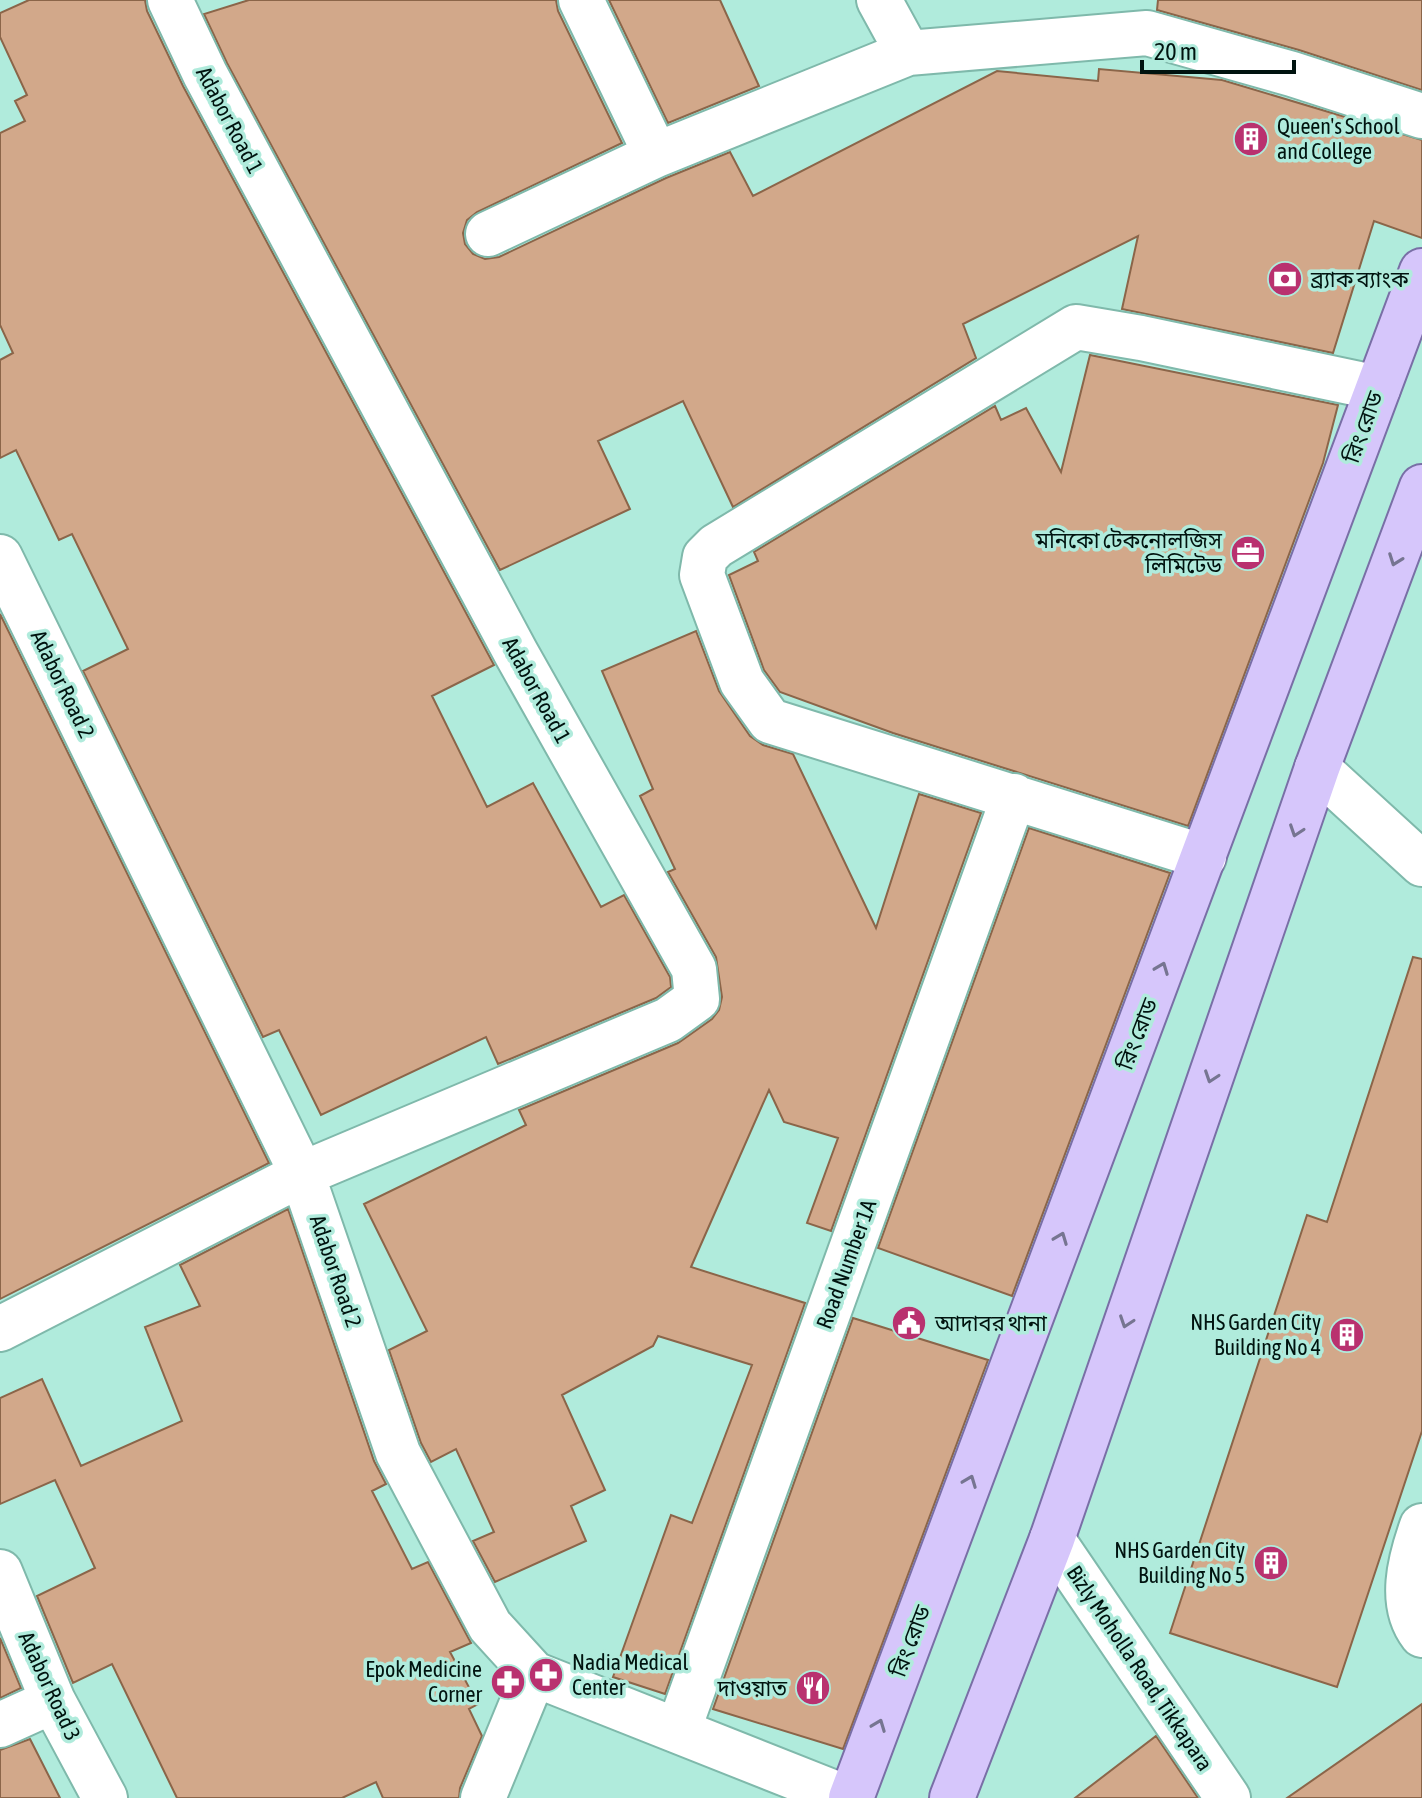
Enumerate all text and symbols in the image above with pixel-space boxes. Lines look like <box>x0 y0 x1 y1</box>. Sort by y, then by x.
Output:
scale bar <box>1142 24 1294 74</box>
text: 20 m <box>1154 38 1197 65</box>
street label: Adabor Road 1 <box>191 62 269 178</box>
place label: Queen's School and College <box>1277 113 1400 164</box>
building icon: Queen's School and College <box>1232 120 1270 158</box>
bank icon: ব্র্যাক ব্যাংক <box>1266 260 1304 298</box>
place label: ব্র্যাক ব্যাংক <box>1310 266 1409 292</box>
street label: রিং রোড <box>1338 387 1388 467</box>
place label: মনিকো টেকনোলজিস লিমিটেড <box>1035 527 1222 578</box>
office icon: মনিকো টেকনোলজিস লিমিটেড <box>1229 534 1267 572</box>
one-way arrow <box>1388 552 1405 566</box>
street label: Adabor Road 2 <box>26 626 100 742</box>
street label: Adabor Road 1 <box>497 633 577 747</box>
one-way arrow <box>1289 823 1305 837</box>
one-way arrow <box>1152 962 1169 976</box>
street label: রিং রোড <box>1111 994 1163 1074</box>
one-way arrow <box>1205 1069 1221 1083</box>
street label: Road Number 1A <box>811 1196 881 1332</box>
street label: Adabor Road 2 <box>305 1211 367 1331</box>
one-way arrow <box>1051 1232 1068 1246</box>
public building icon: আদাবর থানা <box>890 1304 928 1342</box>
place label: NHS Garden City Building No 4 <box>1190 1309 1321 1360</box>
place label: আদাবর থানা <box>934 1310 1048 1336</box>
one-way arrow <box>1120 1315 1136 1329</box>
building icon: NHS Garden City Building No 4 <box>1328 1316 1366 1354</box>
one-way arrow <box>960 1475 977 1489</box>
place label: NHS Garden City Building No 5 <box>1114 1537 1245 1588</box>
building icon: NHS Garden City Building No 5 <box>1252 1544 1290 1582</box>
street label: Bizly Moholla Road, Tikkapara <box>1062 1560 1218 1776</box>
street label: রিং রোড <box>884 1601 936 1681</box>
street label: Adabor Road 3 <box>13 1627 87 1745</box>
place label: Nadia Medical Center <box>572 1649 688 1700</box>
place label: Epok Medicine Corner <box>365 1656 482 1707</box>
pharmacy icon: Nadia Medical Center <box>527 1656 565 1694</box>
pharmacy icon: Epok Medicine Corner <box>489 1663 527 1701</box>
restaurant icon: দাওয়াত <box>794 1669 832 1707</box>
place label: দাওয়াত <box>717 1675 787 1701</box>
one-way arrow <box>869 1719 886 1733</box>

